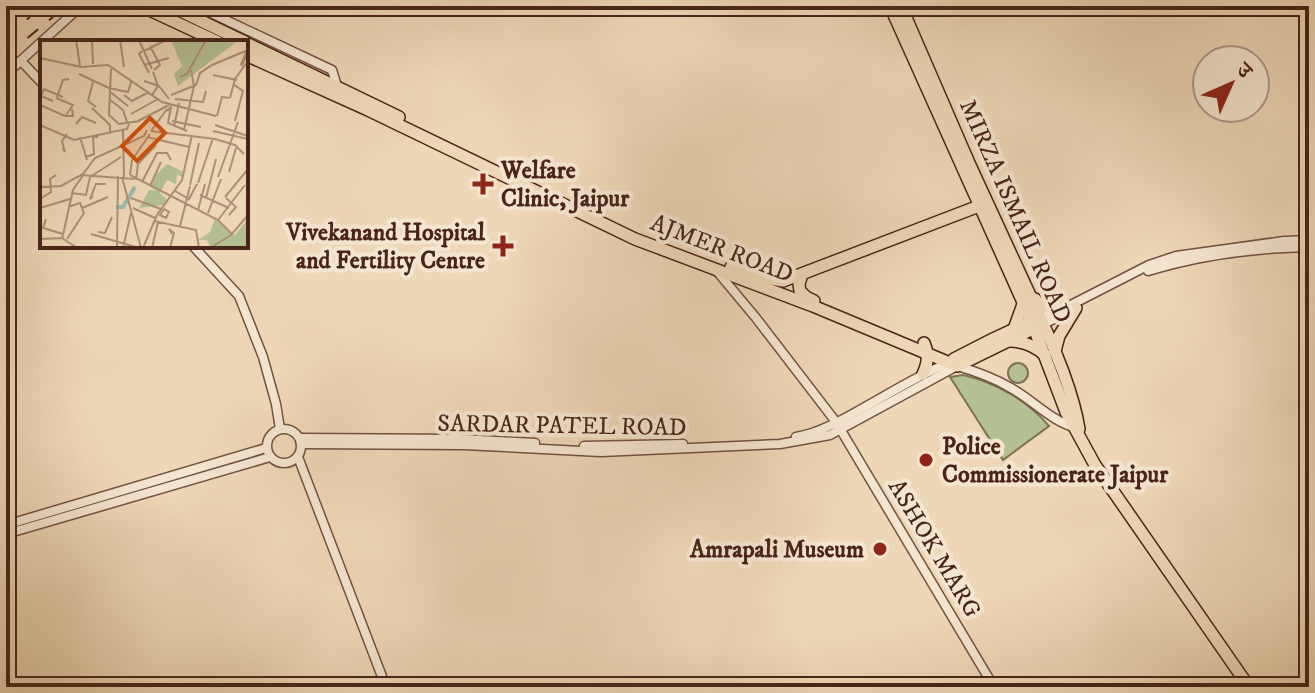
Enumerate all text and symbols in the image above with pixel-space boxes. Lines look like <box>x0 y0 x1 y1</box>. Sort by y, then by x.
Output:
inset map <box>40 40 248 248</box>
north arrow <box>1191 44 1271 124</box>
text: उ <box>1229 56 1259 86</box>
street label: MIRZA ISMAIL ROAD <box>952 95 1078 328</box>
place label: Welfare Clinic, Jaipur <box>500 156 630 214</box>
marker: Welfare Clinic, Jaipur <box>472 173 494 195</box>
street label: AJMER ROAD <box>646 208 797 290</box>
place label: Vivekanand Hospital and Fertility Centre <box>285 218 486 276</box>
marker: Vivekanand Hospital and Fertility Centre <box>492 235 514 257</box>
street label: SARDAR PATEL ROAD <box>437 409 687 443</box>
place label: Police Commissionerate Jaipur <box>942 432 1169 490</box>
marker: Police Commissionerate Jaipur <box>917 451 935 469</box>
street label: ASHOK MARG <box>881 474 987 623</box>
place label: Amrapali Museum <box>689 535 864 565</box>
marker: Amrapali Museum <box>871 540 889 558</box>

